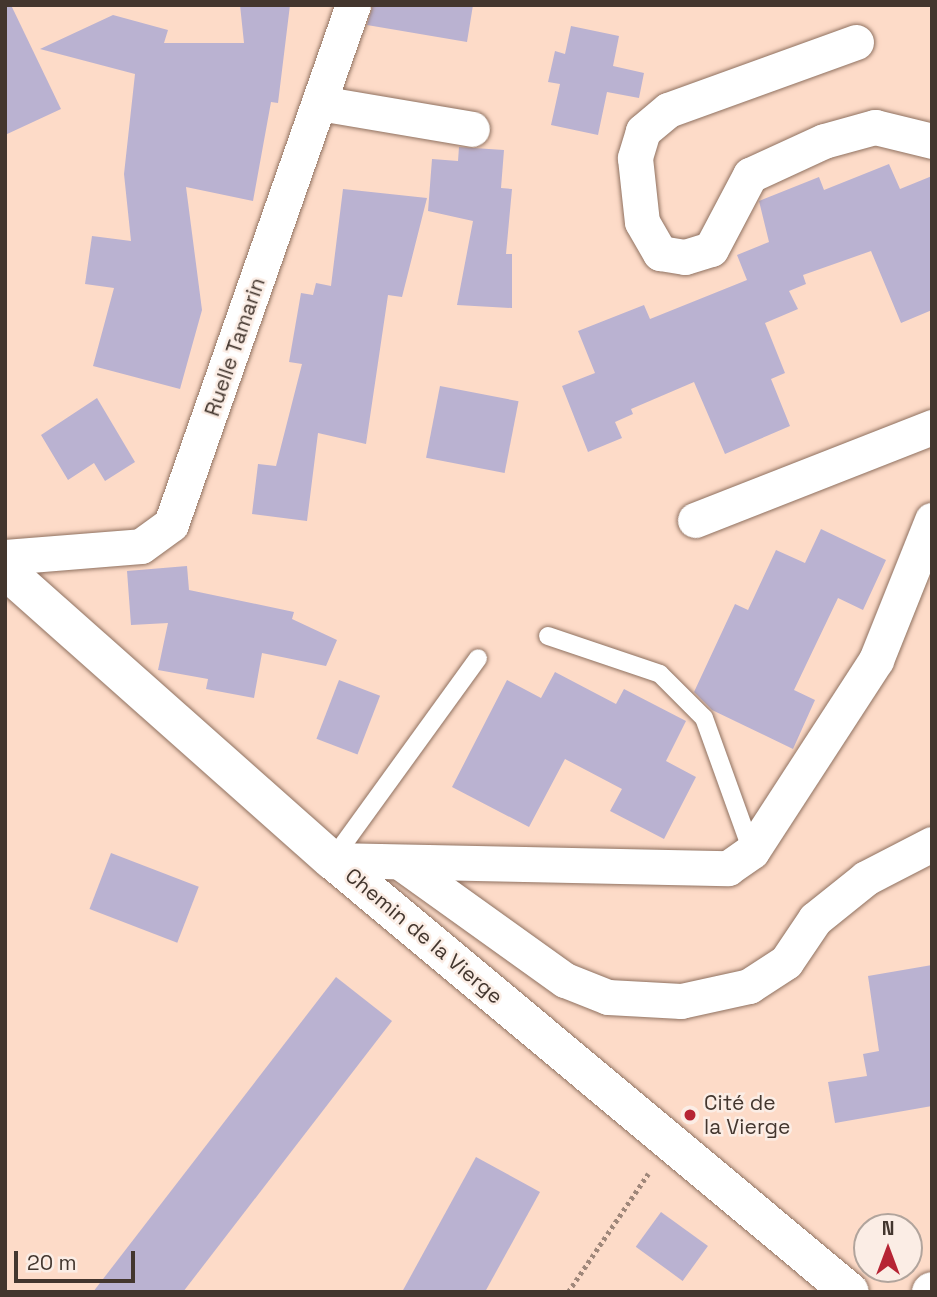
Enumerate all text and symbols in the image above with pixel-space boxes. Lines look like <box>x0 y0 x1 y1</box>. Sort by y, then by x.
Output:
street label: Ruelle Tamarin <box>199 274 271 420</box>
street label: Chemin de la Vierge <box>340 863 508 1009</box>
place label: Cité de la Vierge <box>704 1090 791 1140</box>
marker: Cité de la Vierge <box>682 1107 698 1123</box>
north arrow <box>853 1213 923 1283</box>
text: N <box>882 1216 894 1241</box>
scale bar <box>18 1238 138 1282</box>
text: 20 m <box>27 1249 77 1276</box>

